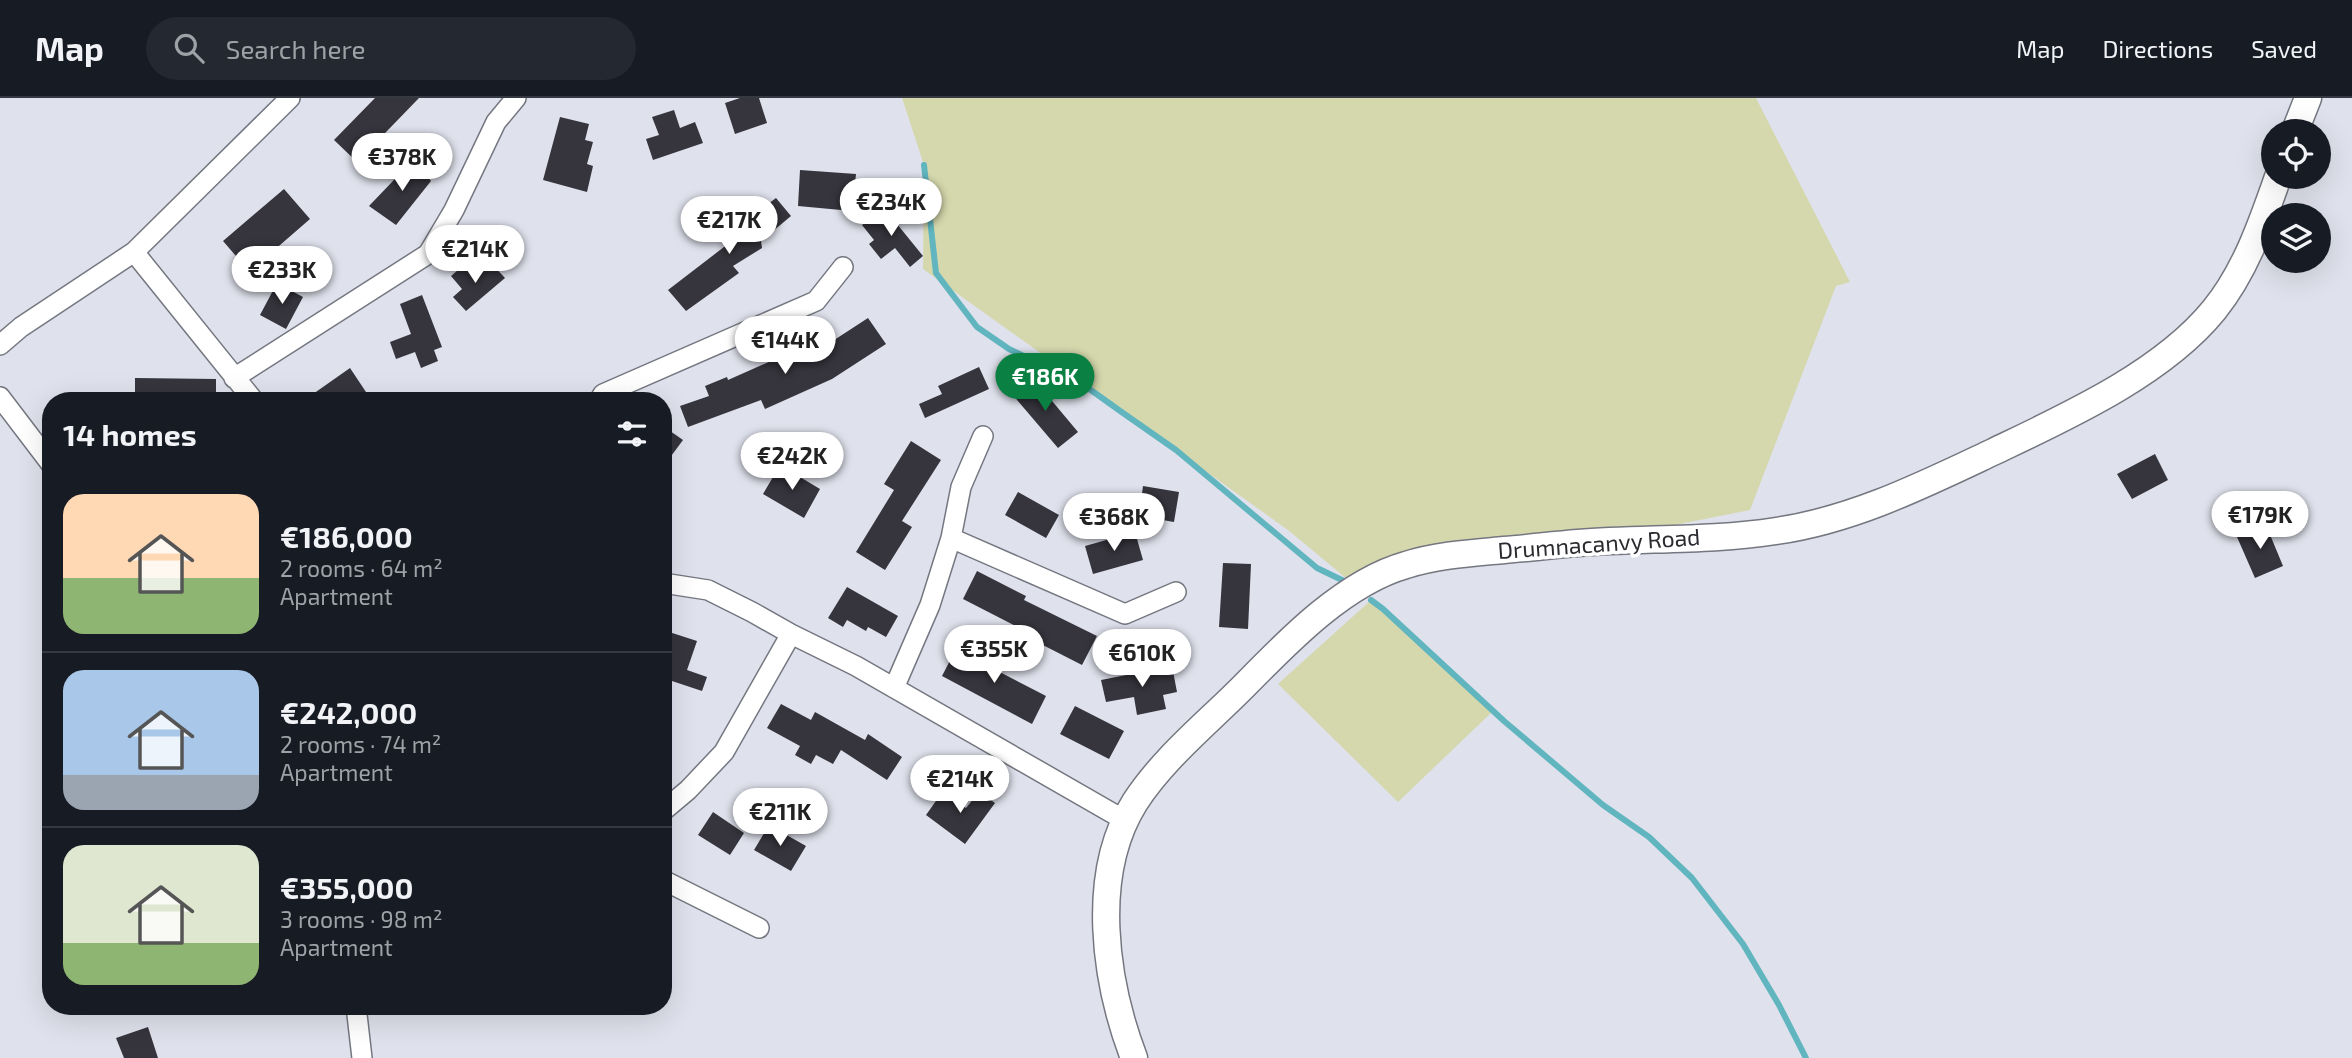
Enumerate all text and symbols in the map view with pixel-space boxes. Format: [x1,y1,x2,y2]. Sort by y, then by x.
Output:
search box [146,17,636,80]
text: Map [35,28,104,68]
icon: search [170,29,208,67]
text: Search here [226,33,365,64]
text: Map [2016,34,2064,63]
text: Directions [2102,34,2213,63]
text: Saved [2251,34,2317,63]
map controls [2261,119,2331,273]
button: locate [2261,119,2331,189]
pin: €378K [353,134,451,193]
text: €378K [368,142,436,170]
pin: €234K [842,178,940,238]
text: €234K [856,187,926,215]
pin: €217K [680,197,778,256]
button: layers [2261,203,2331,273]
text: €217K [697,205,761,233]
pin: €214K [426,226,524,285]
text: €214K [441,234,509,262]
pin: €233K [233,246,331,306]
text: €233K [248,255,316,283]
pin: €144K [736,316,834,376]
text: €144K [751,325,819,353]
pin: €186K [996,354,1094,413]
text: €186K [1011,362,1079,390]
icon: filters [613,415,651,453]
text: 14 homes [63,416,197,452]
pin: €242K [743,432,841,492]
text: €242K [757,441,827,469]
pin: €179K [2211,491,2309,551]
pin: €368K [1065,494,1163,553]
text: €179K [2228,500,2293,528]
text: €368K [1079,502,1149,530]
text: €186,000 [280,518,413,554]
icon: home [119,522,203,606]
street label: Drumnacanvy Road [1497,522,1701,564]
text: 2 rooms · 64 m² [280,554,443,582]
text: Apartment [280,582,393,610]
pin: €355K [945,626,1043,685]
pin: €610K [1093,630,1191,689]
text: €355K [960,634,1028,662]
text: €610K [1108,638,1176,666]
text: €242,000 [280,694,417,730]
icon: home [119,698,203,782]
text: 2 rooms · 74 m² [280,730,441,758]
pin: €214K [911,756,1009,815]
text: Apartment [280,758,393,786]
text: €214K [926,764,994,792]
pin: €211K [731,788,829,848]
text: €211K [749,797,811,825]
text: €355,000 [280,869,413,905]
icon: home [119,873,203,957]
text: 3 rooms · 98 m² [280,905,442,933]
text: Apartment [280,933,393,961]

